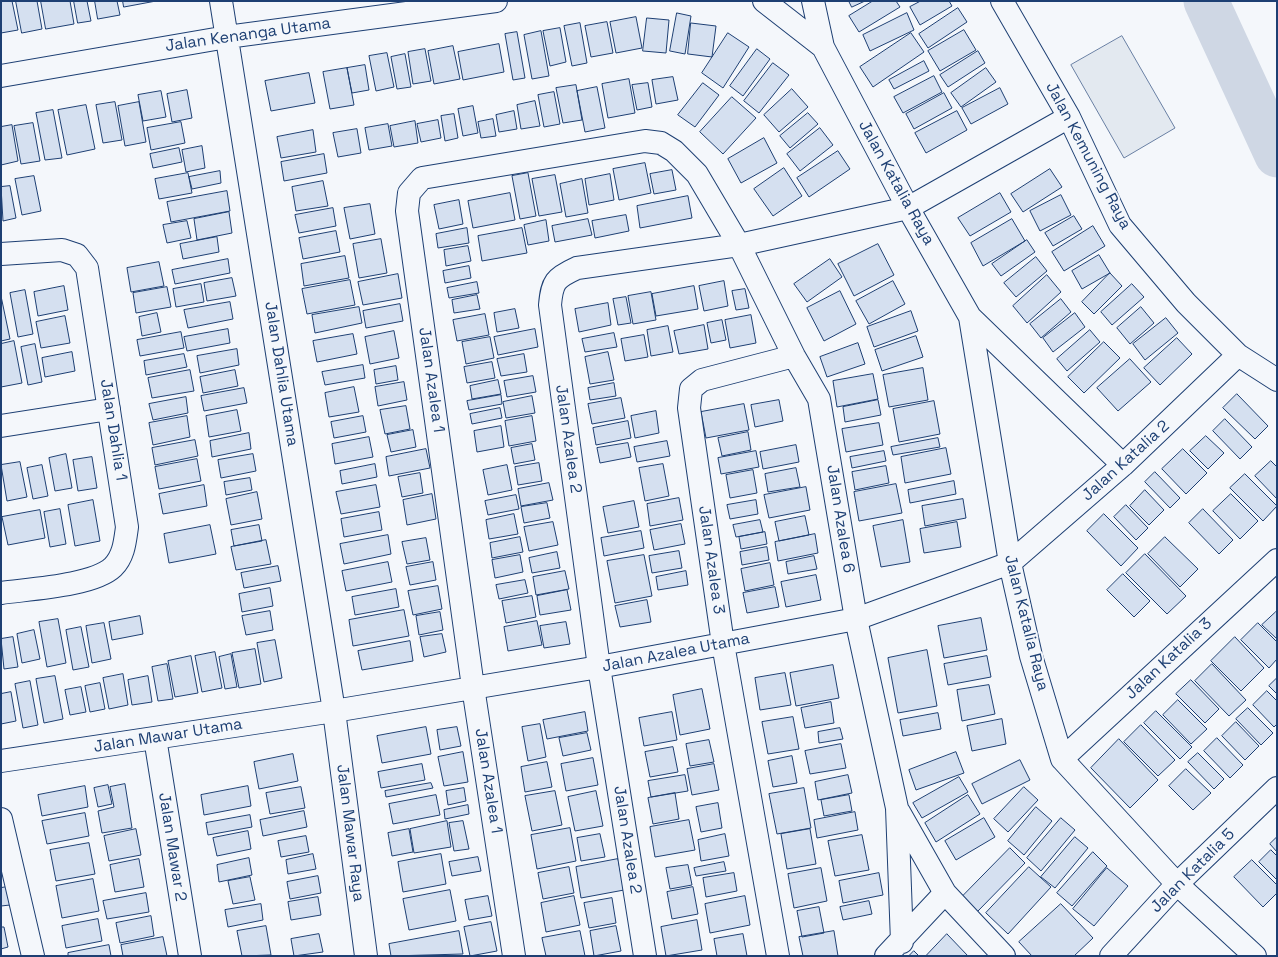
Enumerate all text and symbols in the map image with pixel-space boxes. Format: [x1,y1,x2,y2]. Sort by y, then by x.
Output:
street label: Jalan Kenanga Utama [164,14,332,56]
street label: Jalan Kemuning Raya [1041,79,1135,233]
street label: Jalan Katalia Raya [854,117,938,249]
street label: Jalan Dahlia Utama [260,300,302,448]
street label: Jalan Azalea 1 [414,326,448,434]
street label: Jalan Dahlia 1 [95,378,131,482]
street label: Jalan Azalea 2 [551,384,585,494]
street label: Jalan Katalia 2 [1078,417,1174,505]
street label: Jalan Azalea 6 [822,463,858,575]
street label: Jalan Azalea 3 [694,505,728,615]
street label: Jalan Katalia Raya [1000,553,1052,693]
street label: Jalan Katalia 3 [1122,614,1216,704]
street label: Jalan Azalea Utama [601,629,751,677]
street label: Jalan Mawar Utama [92,715,244,757]
street label: Jalan Azalea 1 [470,727,506,835]
street label: Jalan Mawar Raya [332,763,368,903]
street label: Jalan Azalea 2 [609,785,645,895]
street label: Jalan Mawar 2 [154,791,190,903]
street label: Jalan Katalia 5 [1147,825,1239,917]

